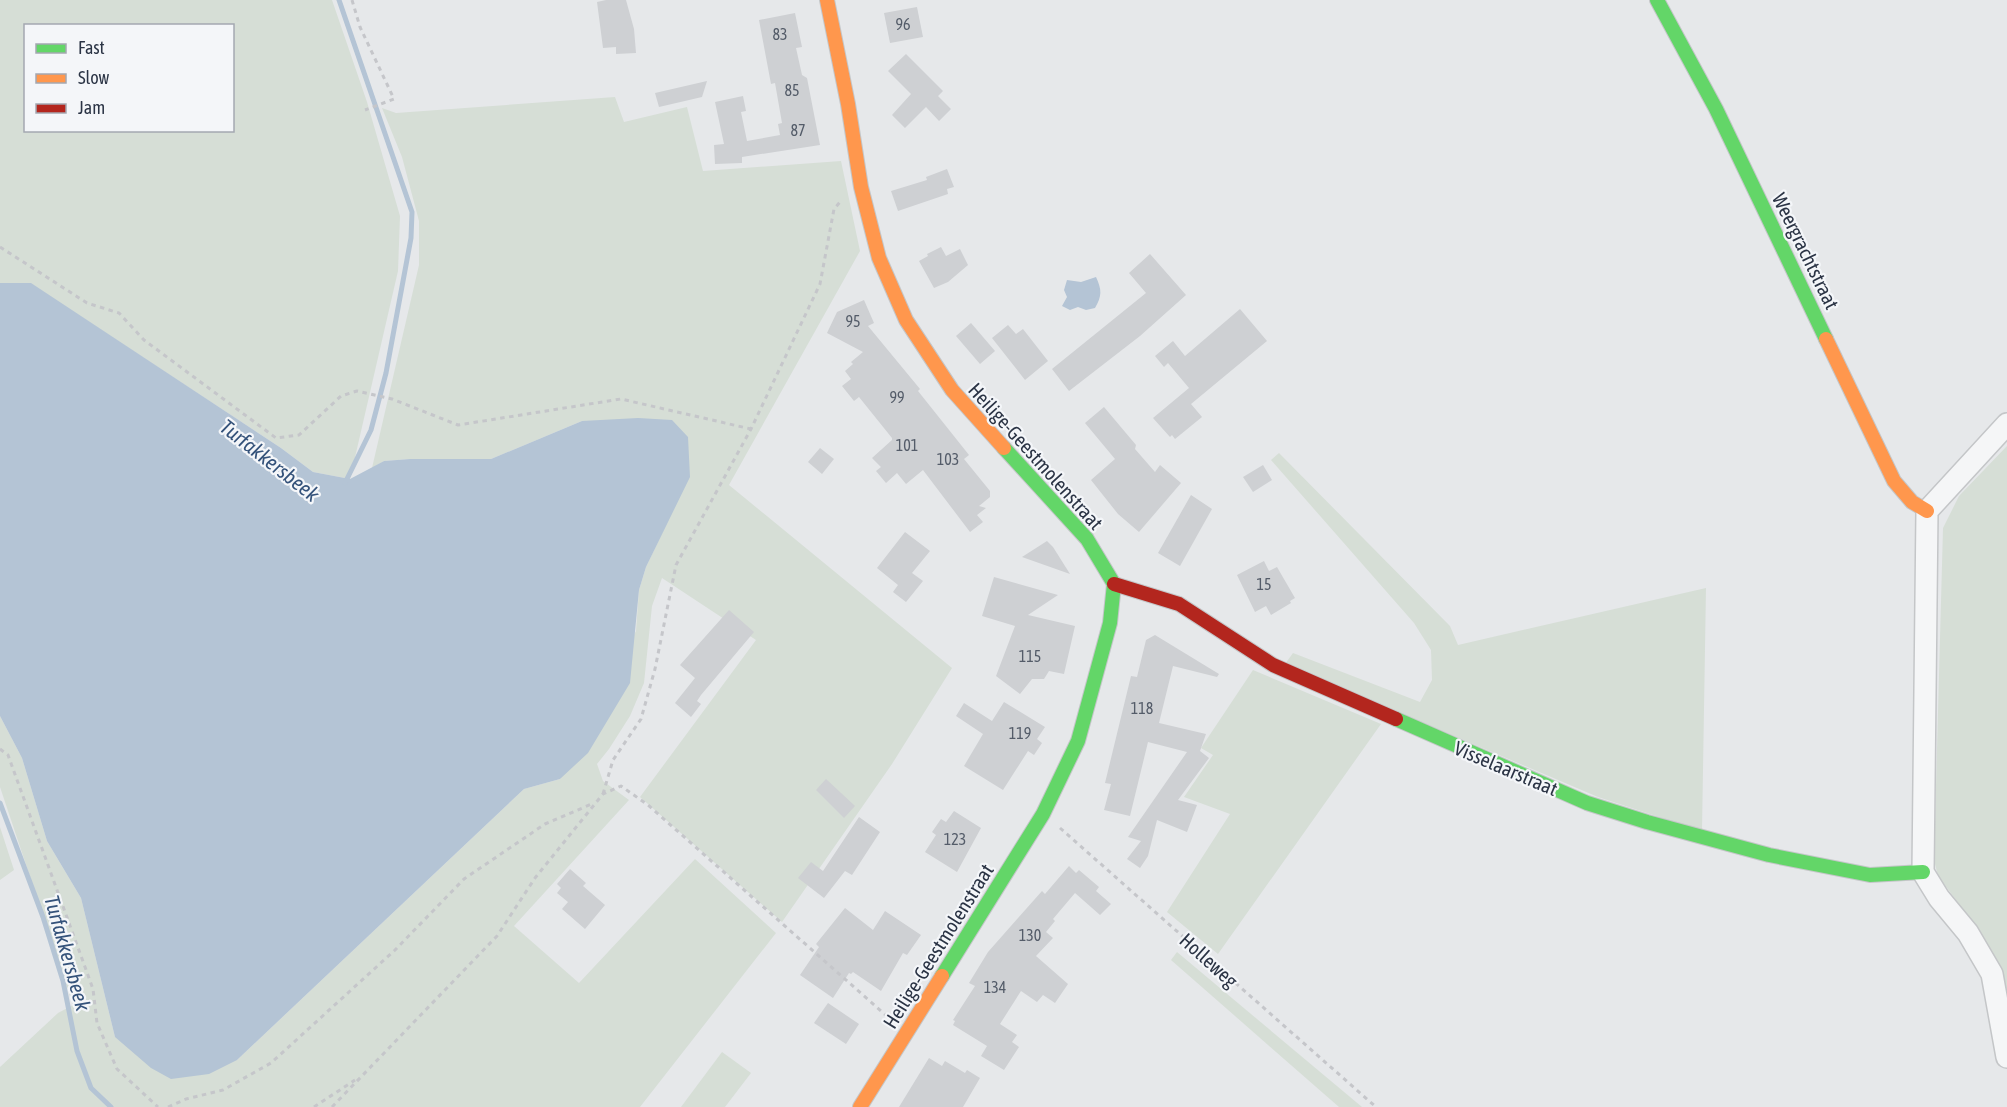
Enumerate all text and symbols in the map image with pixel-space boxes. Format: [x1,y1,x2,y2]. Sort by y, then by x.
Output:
house number: 96 [895,15,911,33]
legend [24,24,234,132]
house number: 83 [772,25,788,43]
text: Fast [78,37,105,58]
text: Slow [78,67,109,88]
house number: 85 [784,81,800,99]
text: Jam [78,97,105,118]
house number: 87 [790,121,806,139]
street label: Weergrachtstraat [1768,189,1844,313]
house number: 95 [845,312,861,330]
street label: Heilige-Geestmolenstraat [964,378,1108,534]
house number: 99 [889,388,905,406]
water label: Turfakkersbeek [216,414,325,507]
house number: 101 [896,436,918,454]
house number: 103 [937,450,959,468]
house number: 15 [1256,575,1272,593]
house number: 115 [1019,647,1041,665]
house number: 118 [1131,699,1153,717]
house number: 119 [1009,724,1031,742]
street label: Visselaarstraat [1451,736,1561,800]
house number: 123 [944,830,966,848]
street label: Heilige-Geestmolenstraat [878,859,998,1032]
water label: Turfakkersbeek [40,893,96,1014]
house number: 130 [1019,926,1041,944]
street label: Holleweg [1175,928,1243,992]
house number: 134 [984,978,1006,996]

